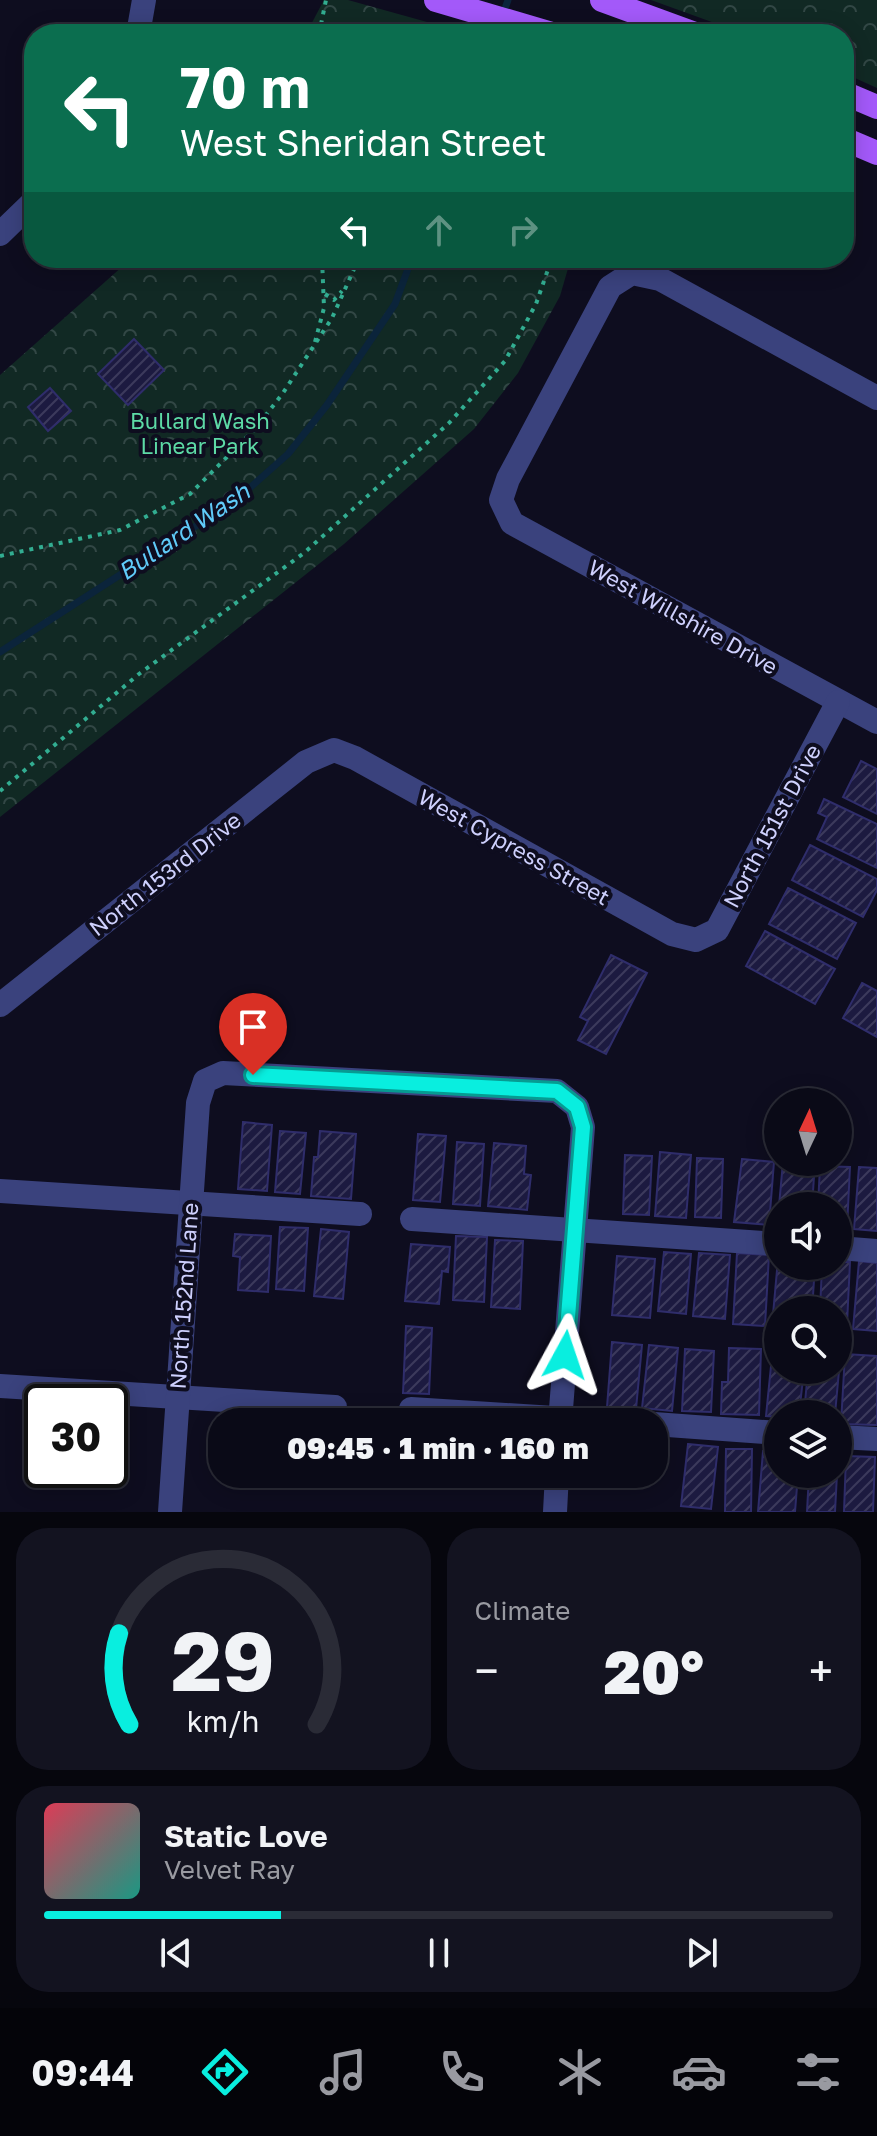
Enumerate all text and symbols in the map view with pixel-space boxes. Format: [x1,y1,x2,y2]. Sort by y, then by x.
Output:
text: 70 m [180,53,310,120]
icon: left [48,56,152,160]
text: West Sheridan Street [180,121,546,164]
icon: left [333,208,377,252]
icon: ahead [417,208,461,252]
icon: right [501,208,545,252]
park label: Bullard Wash Linear Park [130,407,270,459]
water label: Bullard Wash [112,475,256,585]
street label: West Willshire Drive [584,553,783,680]
street label: North 151st Drive [717,739,826,912]
street label: West Cypress Street [414,783,615,910]
street label: North 153rd Drive [83,806,246,941]
pin [219,993,287,1075]
icon: arrive [231,1005,275,1049]
north arrow [764,1088,852,1176]
map controls [764,1088,852,1488]
button: sound [764,1192,852,1280]
street label: North 152nd Lane [164,1202,203,1390]
button: search [764,1296,852,1384]
position arrow [523,1313,607,1397]
speed limit sign: 30 [24,1384,128,1488]
button: layers [764,1400,852,1488]
text: 09:45 · 1 min · 160 m [287,1430,589,1466]
text: Climate [475,1595,570,1626]
text: 29 [171,1609,275,1709]
text: 20° [604,1635,704,1707]
text: − [475,1644,499,1697]
text: + [809,1644,833,1697]
text: km/h [187,1704,260,1738]
text: Static Love [164,1818,328,1854]
text: Velvet Ray [164,1854,295,1885]
icon: previous [154,1931,198,1975]
icon: pause [417,1931,461,1975]
icon: next [680,1931,724,1975]
icon: directions [197,2044,253,2100]
icon: music [315,2044,371,2100]
icon: phone [434,2044,490,2100]
icon: climate [552,2044,608,2100]
icon: car [671,2044,727,2100]
icon: filters [790,2044,846,2100]
text: 09:44 [31,2051,134,2094]

